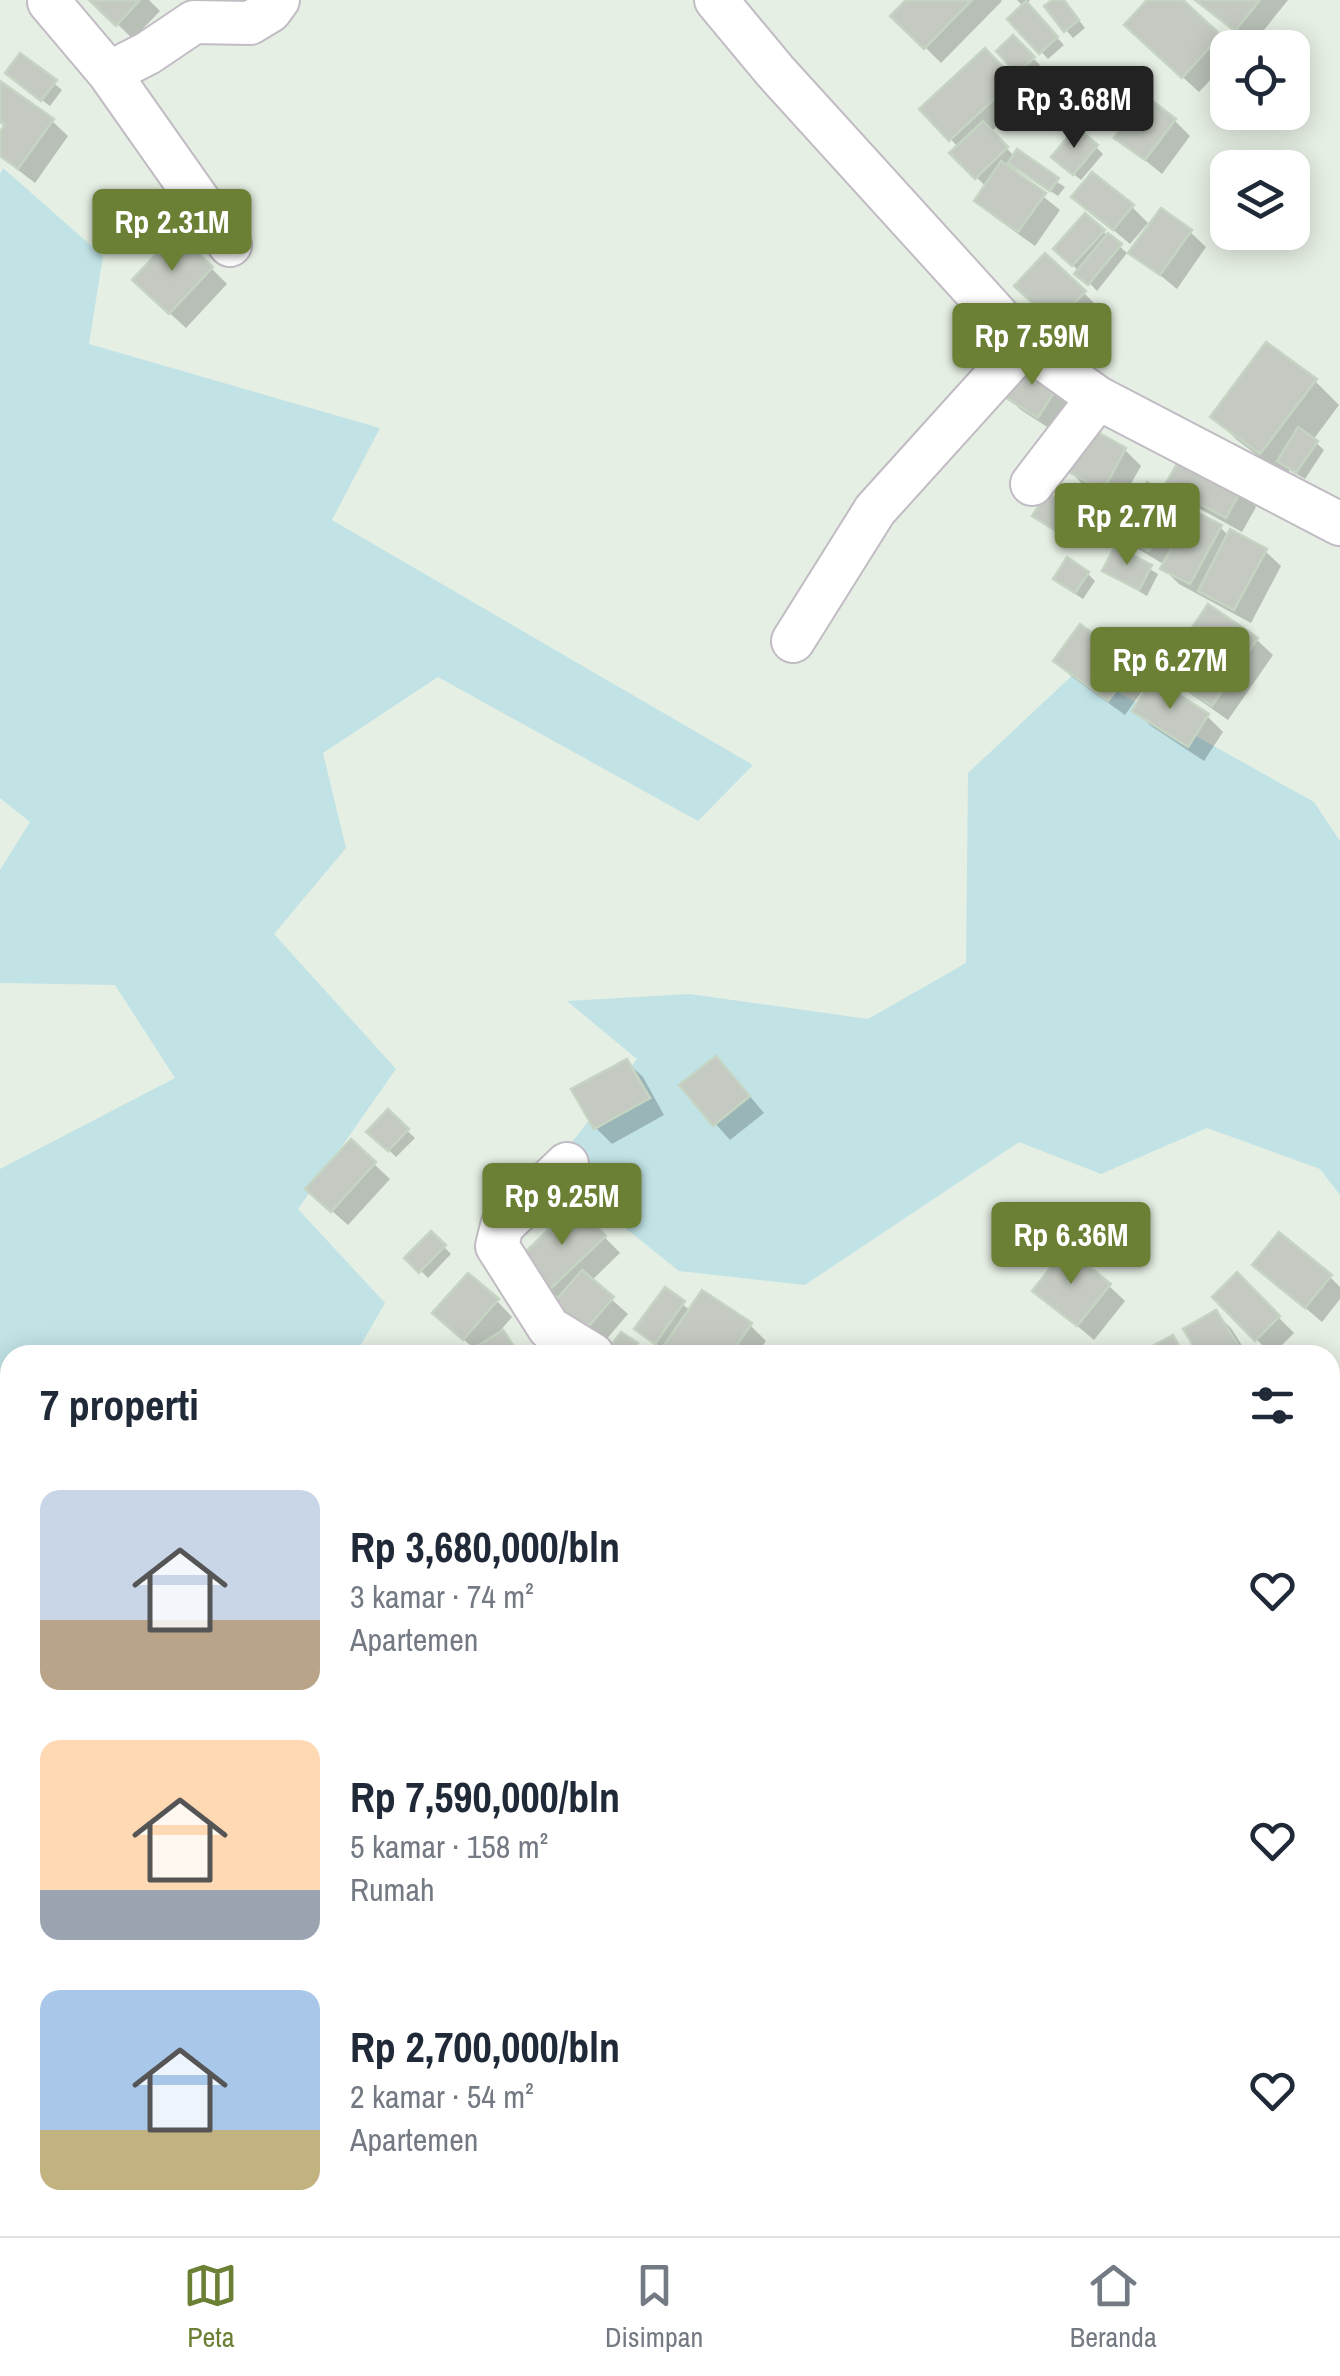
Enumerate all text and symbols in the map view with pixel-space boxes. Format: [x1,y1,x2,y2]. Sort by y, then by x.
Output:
map controls [1210,30,1310,250]
button: locate [1210,30,1310,130]
pin: Rp 3.68M [971,66,1177,151]
text: Rp 3.68M [1016,77,1132,120]
button: layers [1210,150,1310,250]
pin: Rp 2.31M [69,189,275,274]
text: Rp 2.31M [114,200,230,243]
pin: Rp 7.59M [929,303,1135,388]
text: Rp 7.59M [974,314,1090,357]
pin: Rp 2.7M [1035,483,1219,568]
text: Rp 2.7M [1077,494,1177,537]
pin: Rp 6.27M [1067,627,1273,712]
text: Rp 6.27M [1112,638,1228,681]
pin: Rp 9.25M [459,1163,665,1248]
text: Rp 9.25M [504,1174,620,1217]
pin: Rp 6.36M [968,1202,1174,1287]
text: Rp 6.36M [1013,1213,1129,1256]
text: 7 properti [40,1377,199,1433]
icon: filters [1245,1378,1300,1433]
text: Rp 3,680,000/bln [350,1519,620,1575]
icon: home [120,1530,240,1650]
icon: heart [1245,1563,1300,1618]
text: 3 kamar · 74 m² [350,1575,534,1618]
text: Apartemen [350,1618,478,1661]
text: Rp 7,590,000/bln [350,1769,620,1825]
icon: home [120,1780,240,1900]
icon: heart [1245,1813,1300,1868]
text: 5 kamar · 158 m² [350,1825,548,1868]
text: Rumah [350,1868,435,1911]
text: Rp 2,700,000/bln [350,2019,620,2075]
icon: home [120,2030,240,2150]
icon: heart [1245,2063,1300,2118]
text: 2 kamar · 54 m² [350,2075,534,2118]
text: Apartemen [350,2118,478,2161]
tab: Peta [183,2258,238,2356]
tab: Disimpan [605,2258,703,2356]
tab: Beranda [1070,2258,1157,2356]

